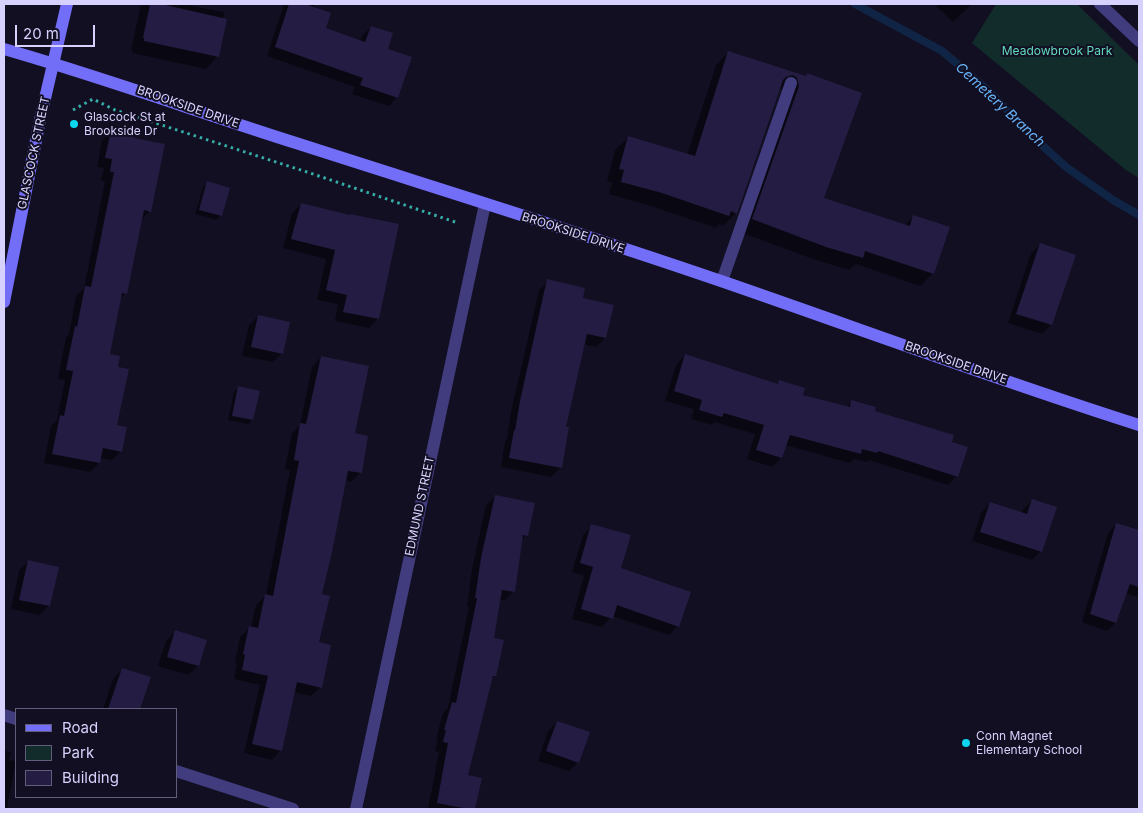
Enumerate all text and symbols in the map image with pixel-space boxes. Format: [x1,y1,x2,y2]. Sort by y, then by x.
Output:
scale bar [18,15,98,47]
text: 20 m [23,24,59,43]
park label: Meadowbrook Park [1002,44,1112,58]
water label: Cemetery Branch [952,59,1048,151]
street label: BROOKSIDE DRIVE [135,83,241,131]
street label: GLASCOCK STREET [15,95,53,211]
place label: Glascock St at Brookside Dr [84,110,165,138]
marker: Glascock St at Brookside Dr [68,118,80,130]
street label: BROOKSIDE DRIVE [520,210,626,256]
street label: BROOKSIDE DRIVE [903,339,1009,387]
street label: EDMUND STREET [402,455,438,557]
legend [15,708,178,798]
text: Road [62,718,98,737]
place label: Conn Magnet Elementary School [976,729,1082,757]
marker: Conn Magnet Elementary School [960,737,972,749]
text: Park [62,743,94,762]
text: Building [62,768,119,787]

